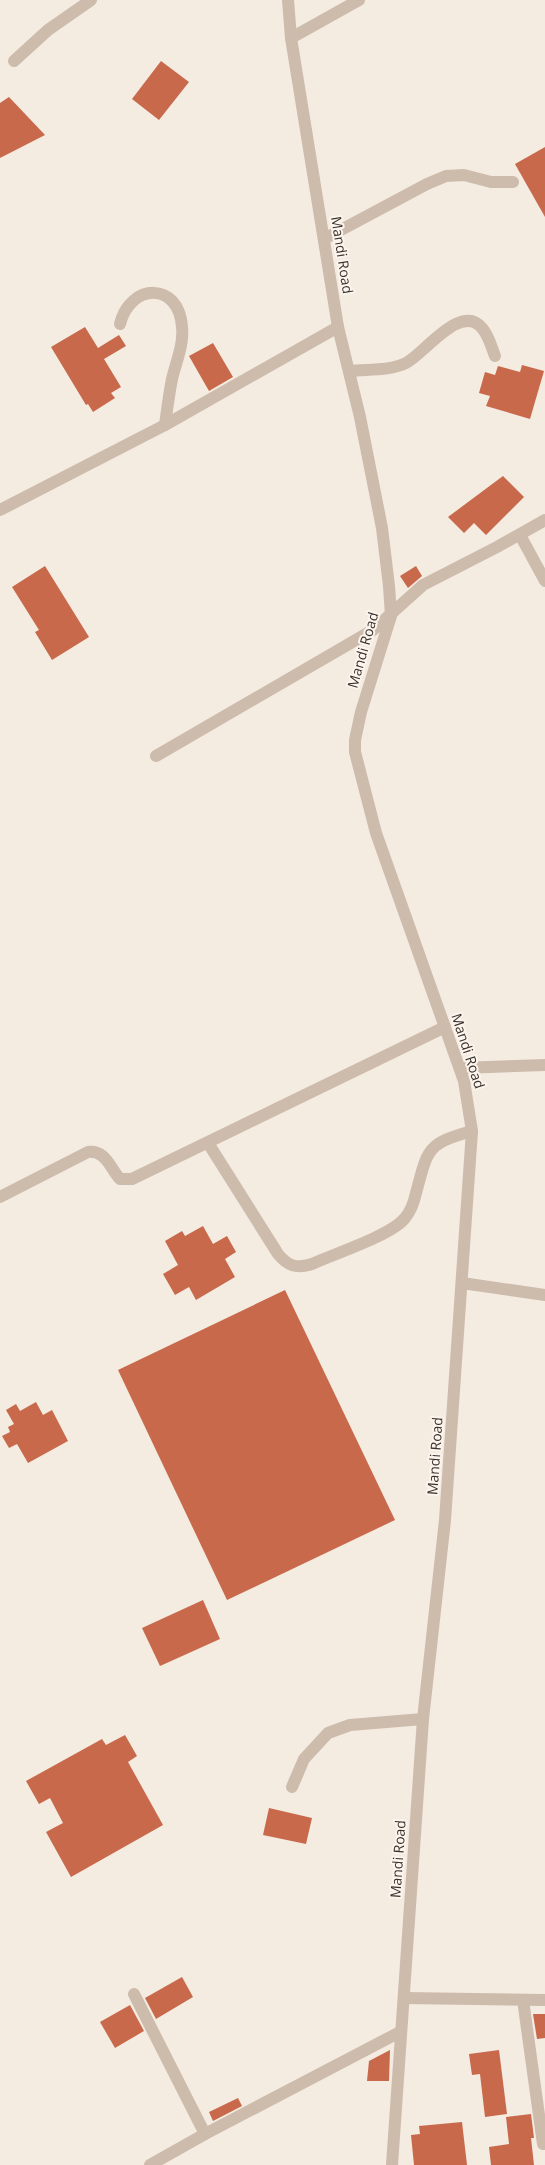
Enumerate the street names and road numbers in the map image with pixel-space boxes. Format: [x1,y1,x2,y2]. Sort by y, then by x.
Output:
street label: Mandi Road [327,215,358,295]
street label: Mandi Road [343,610,382,690]
street label: Mandi Road [447,1011,490,1091]
street label: Mandi Road [422,1416,447,1496]
street label: Mandi Road [385,1819,410,1899]

